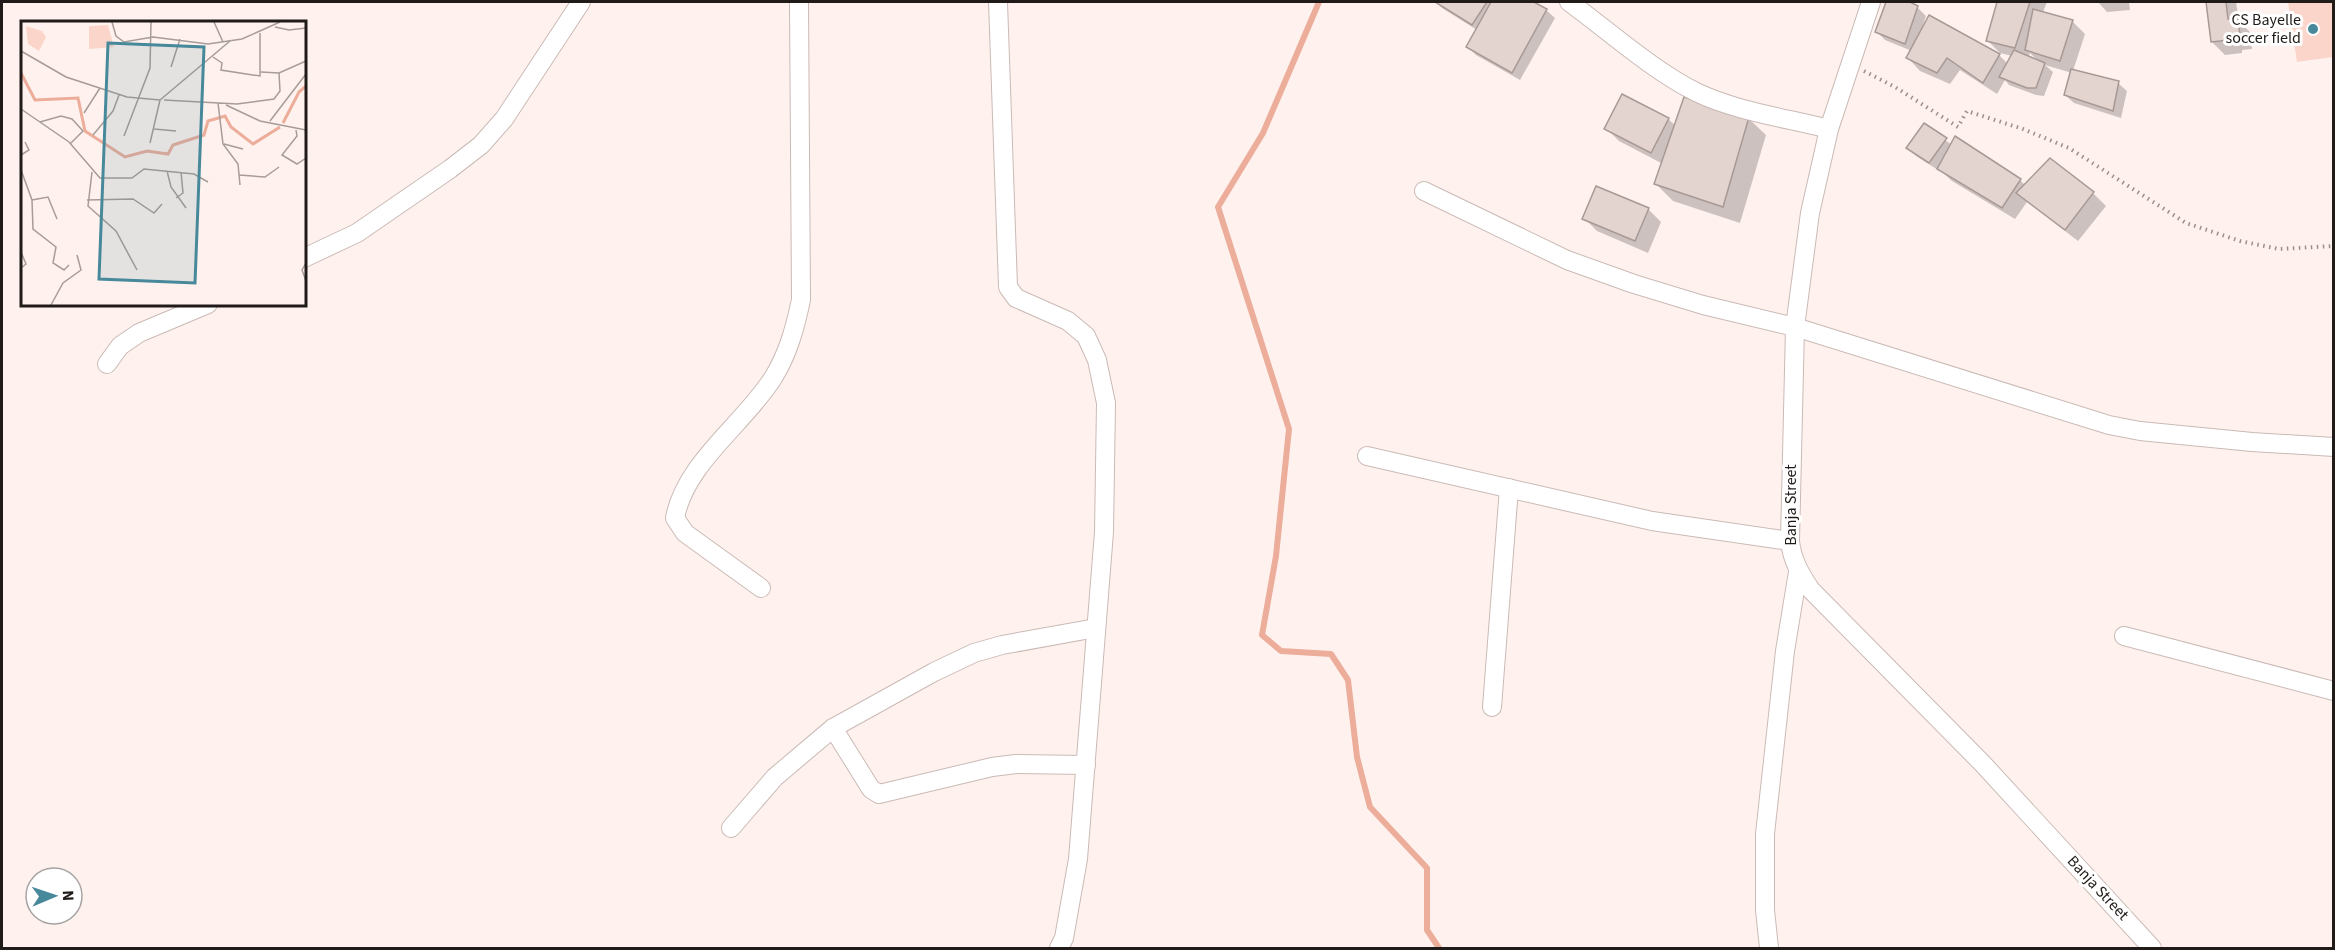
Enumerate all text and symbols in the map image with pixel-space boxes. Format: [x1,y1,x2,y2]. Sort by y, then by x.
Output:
place label: CS Bayelle soccer field [2226,9,2301,49]
inset map [21,21,306,306]
marker: CS Bayelle soccer field [2306,22,2320,36]
street label: Banja Street [1780,464,1802,546]
street label: Banja Street [2062,851,2134,926]
north arrow [24,866,84,926]
text: N [57,890,79,901]

